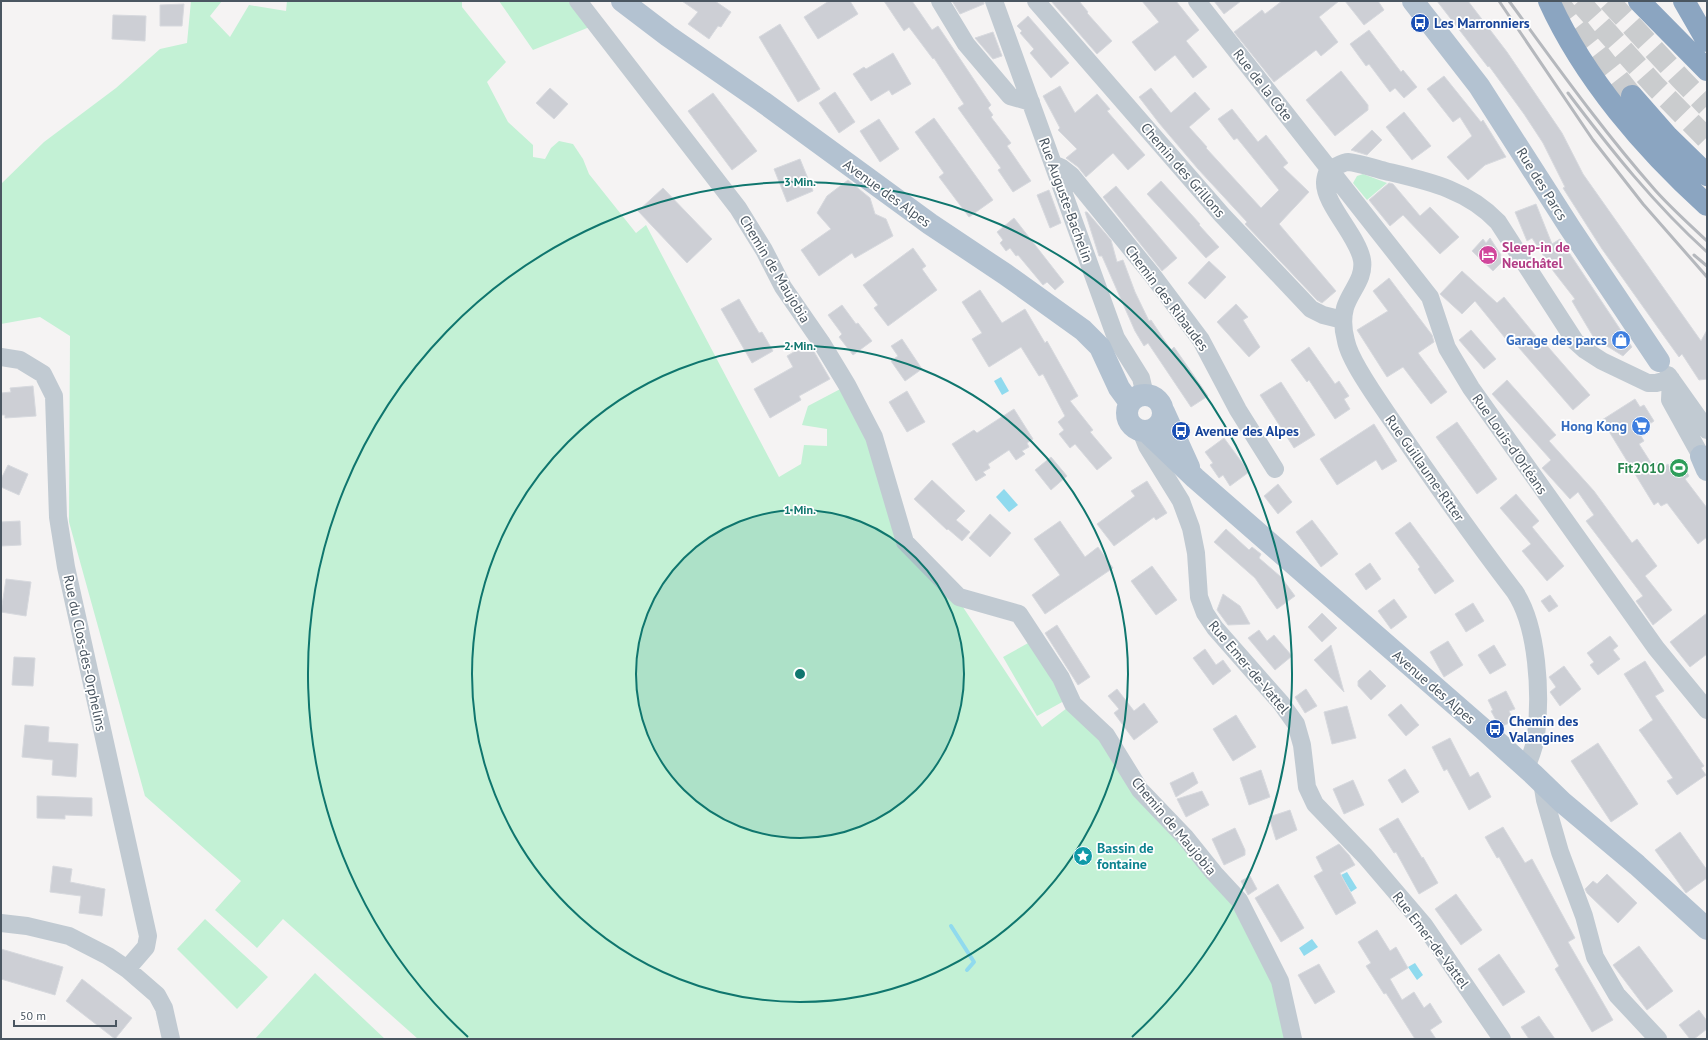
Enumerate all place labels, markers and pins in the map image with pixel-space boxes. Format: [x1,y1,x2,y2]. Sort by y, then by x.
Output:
bus stop icon: Les Marronniers [1409,12,1431,34]
place label: Les Marronniers [1434,14,1530,32]
place label: Sleep-in de Neuchâtel [1502,238,1570,272]
hotel icon: Sleep-in de Neuchâtel [1477,244,1499,266]
shop icon: Garage des parcs [1610,329,1632,351]
place label: Garage des parcs [1506,331,1607,349]
supermarket icon: Hong Kong [1630,415,1652,437]
place label: Hong Kong [1561,417,1627,435]
bus stop icon: Avenue des Alpes [1170,420,1192,442]
place label: Avenue des Alpes [1195,422,1299,440]
sports icon: Fit2010 [1668,457,1690,479]
place label: Fit2010 [1617,459,1665,477]
centre of rings [793,667,807,681]
place label: Chemin des Valangines [1508,712,1578,746]
bus stop icon: Chemin des Valangines [1484,718,1506,740]
place label: Bassin de fontaine [1097,839,1154,873]
place icon: Bassin de fontaine [1072,845,1094,867]

